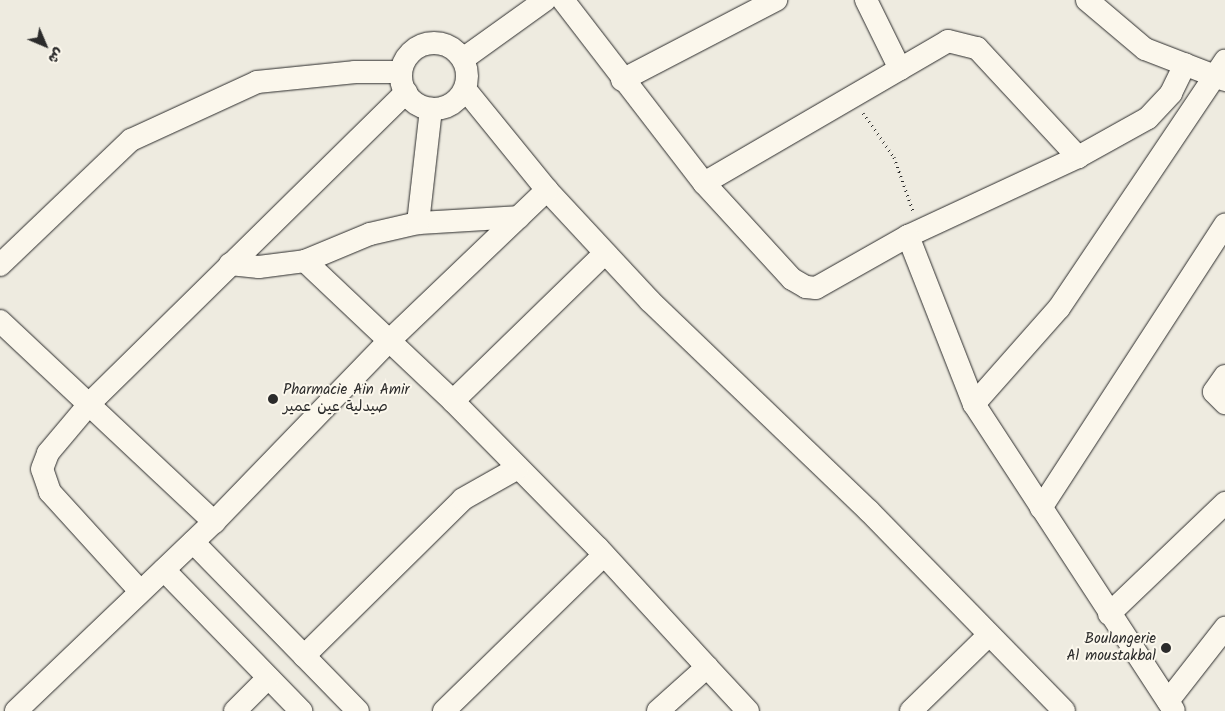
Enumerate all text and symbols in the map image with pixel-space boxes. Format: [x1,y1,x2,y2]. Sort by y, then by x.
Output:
north arrow [20,20,70,70]
text: ش [42,42,69,69]
place label: Pharmacie Ain Amir صيدلية عين عمير [283,381,409,416]
marker: Pharmacie Ain Amir صيدلية عين عمير [267,393,279,405]
place label: Boulangerie Al moustakbal [1066,630,1156,665]
marker: Boulangerie Al moustakbal [1160,642,1172,654]

